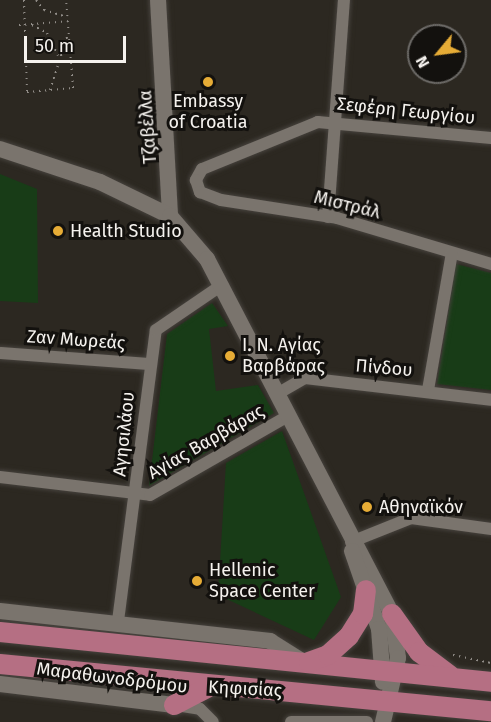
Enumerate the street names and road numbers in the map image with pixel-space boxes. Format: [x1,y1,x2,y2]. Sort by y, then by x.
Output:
street label: Τζαβέλλα [135,89,161,165]
street label: Σεφέρη Γεωργίου [336,93,476,129]
street label: Μιστράλ [312,186,382,224]
street label: Ζαν Μωρεάς [26,326,126,354]
street label: Πίνδου [355,355,413,381]
street label: Αγησιλάου [109,391,139,477]
street label: Αγίας Βαρβάρας [144,400,268,484]
street label: Μαραθωνοδρόμου [35,658,189,698]
street label: Κηφισίας [207,676,283,702]

